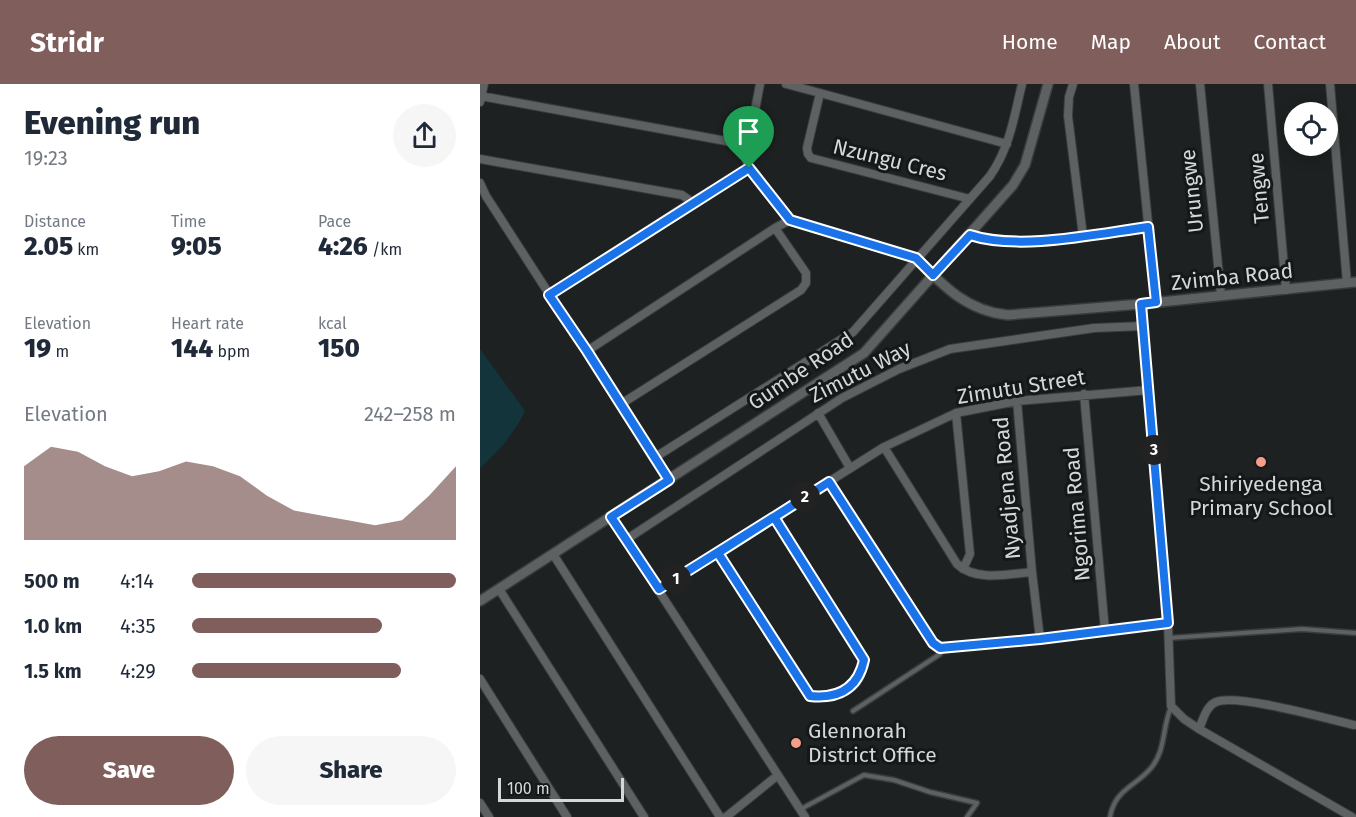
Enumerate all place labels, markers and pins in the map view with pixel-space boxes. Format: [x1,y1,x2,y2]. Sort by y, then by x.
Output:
pin [723,106,774,168]
pin: 3 [1139,435,1169,465]
marker: Shiriyedenga Primary School [1254,455,1268,469]
place label: Shiriyedenga Primary School [1189,471,1333,521]
pin: 2 [790,482,820,512]
pin: 1 [661,564,691,594]
place label: Glennorah District Office [808,718,937,768]
marker: Glennorah District Office [789,736,803,750]

